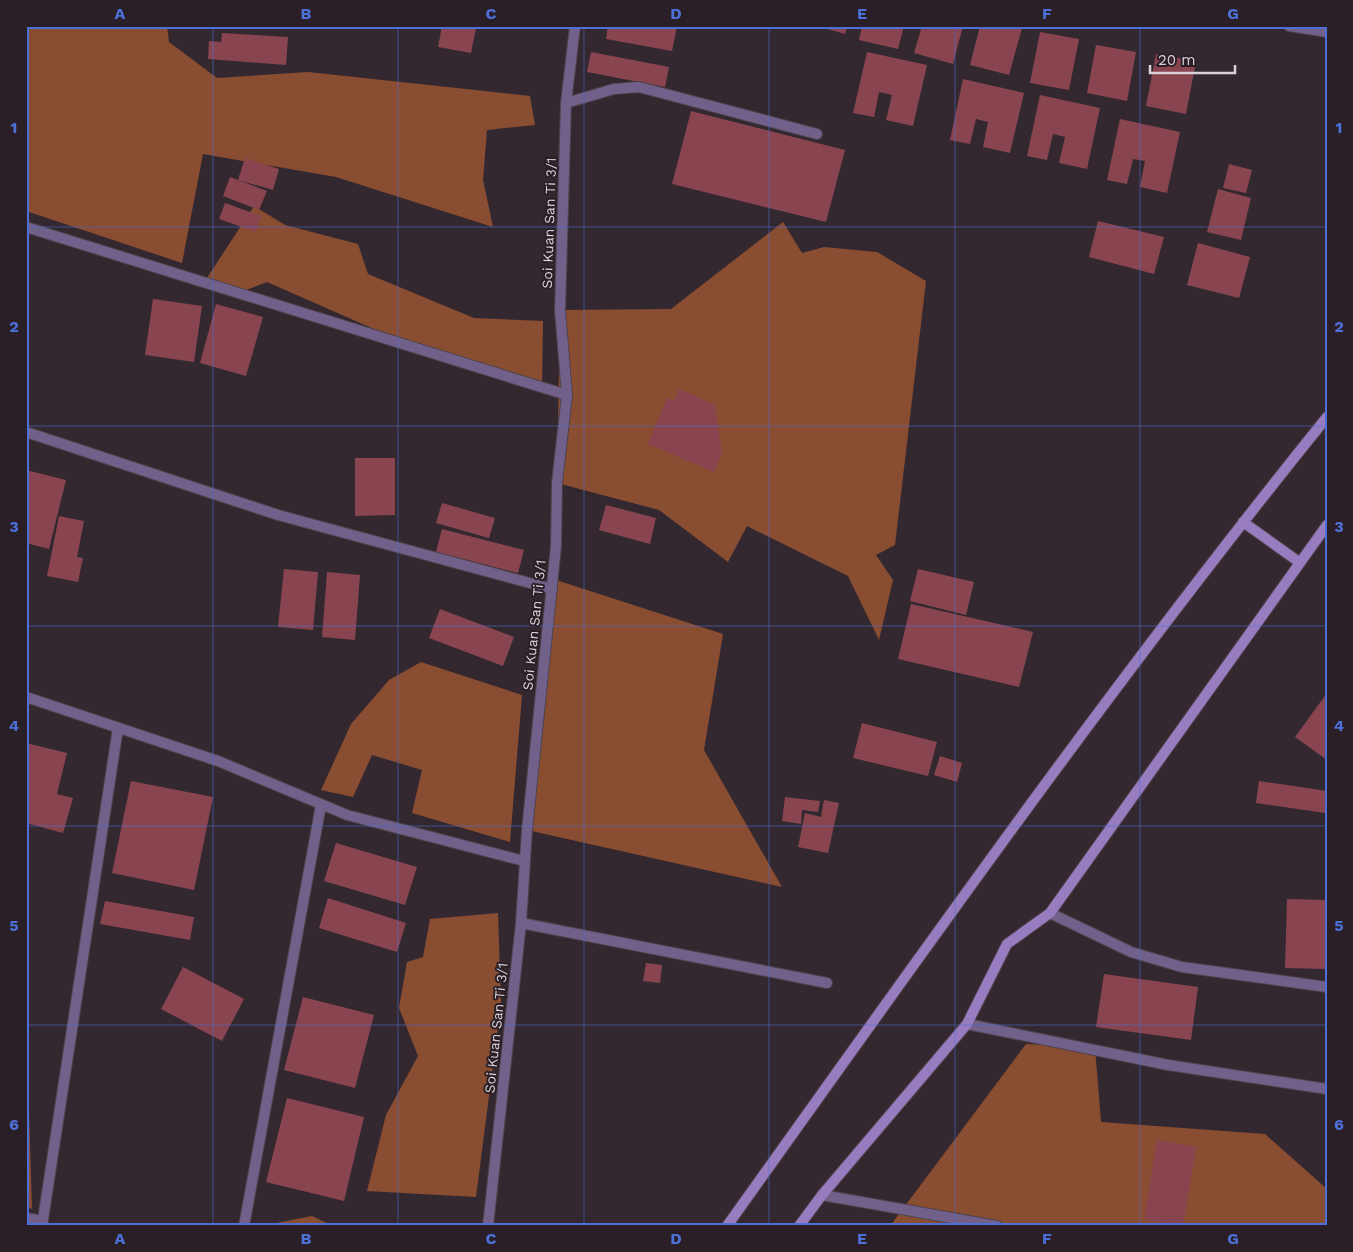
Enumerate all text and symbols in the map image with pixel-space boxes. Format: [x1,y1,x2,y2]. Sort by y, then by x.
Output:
text: A [115,4,126,23]
text: B [301,4,312,23]
text: C [486,4,497,23]
text: D [670,4,682,23]
text: E [857,4,867,23]
text: F [1042,4,1052,23]
text: G [1227,4,1239,23]
scale bar [1150,42,1236,74]
text: 20 m [1158,51,1196,69]
text: 1 [11,118,17,137]
text: 1 [1336,118,1342,137]
street label: Soi Kuan San Ti 3/1 [539,157,559,289]
text: 2 [9,317,19,336]
text: 2 [1334,317,1344,336]
text: 3 [9,517,19,536]
text: 3 [1334,517,1344,536]
street label: Soi Kuan San Ti 3/1 [519,559,549,691]
text: 4 [9,716,19,735]
text: 4 [1334,716,1344,735]
text: 5 [9,916,19,935]
text: 5 [1334,916,1344,935]
street label: Soi Kuan San Ti 3/1 [481,962,511,1094]
text: 6 [9,1115,19,1134]
text: 6 [1334,1115,1344,1134]
text: A [115,1229,126,1248]
text: B [301,1229,312,1248]
text: C [486,1229,497,1248]
text: D [670,1229,682,1248]
text: E [857,1229,867,1248]
text: F [1042,1229,1052,1248]
text: G [1227,1229,1239,1248]

